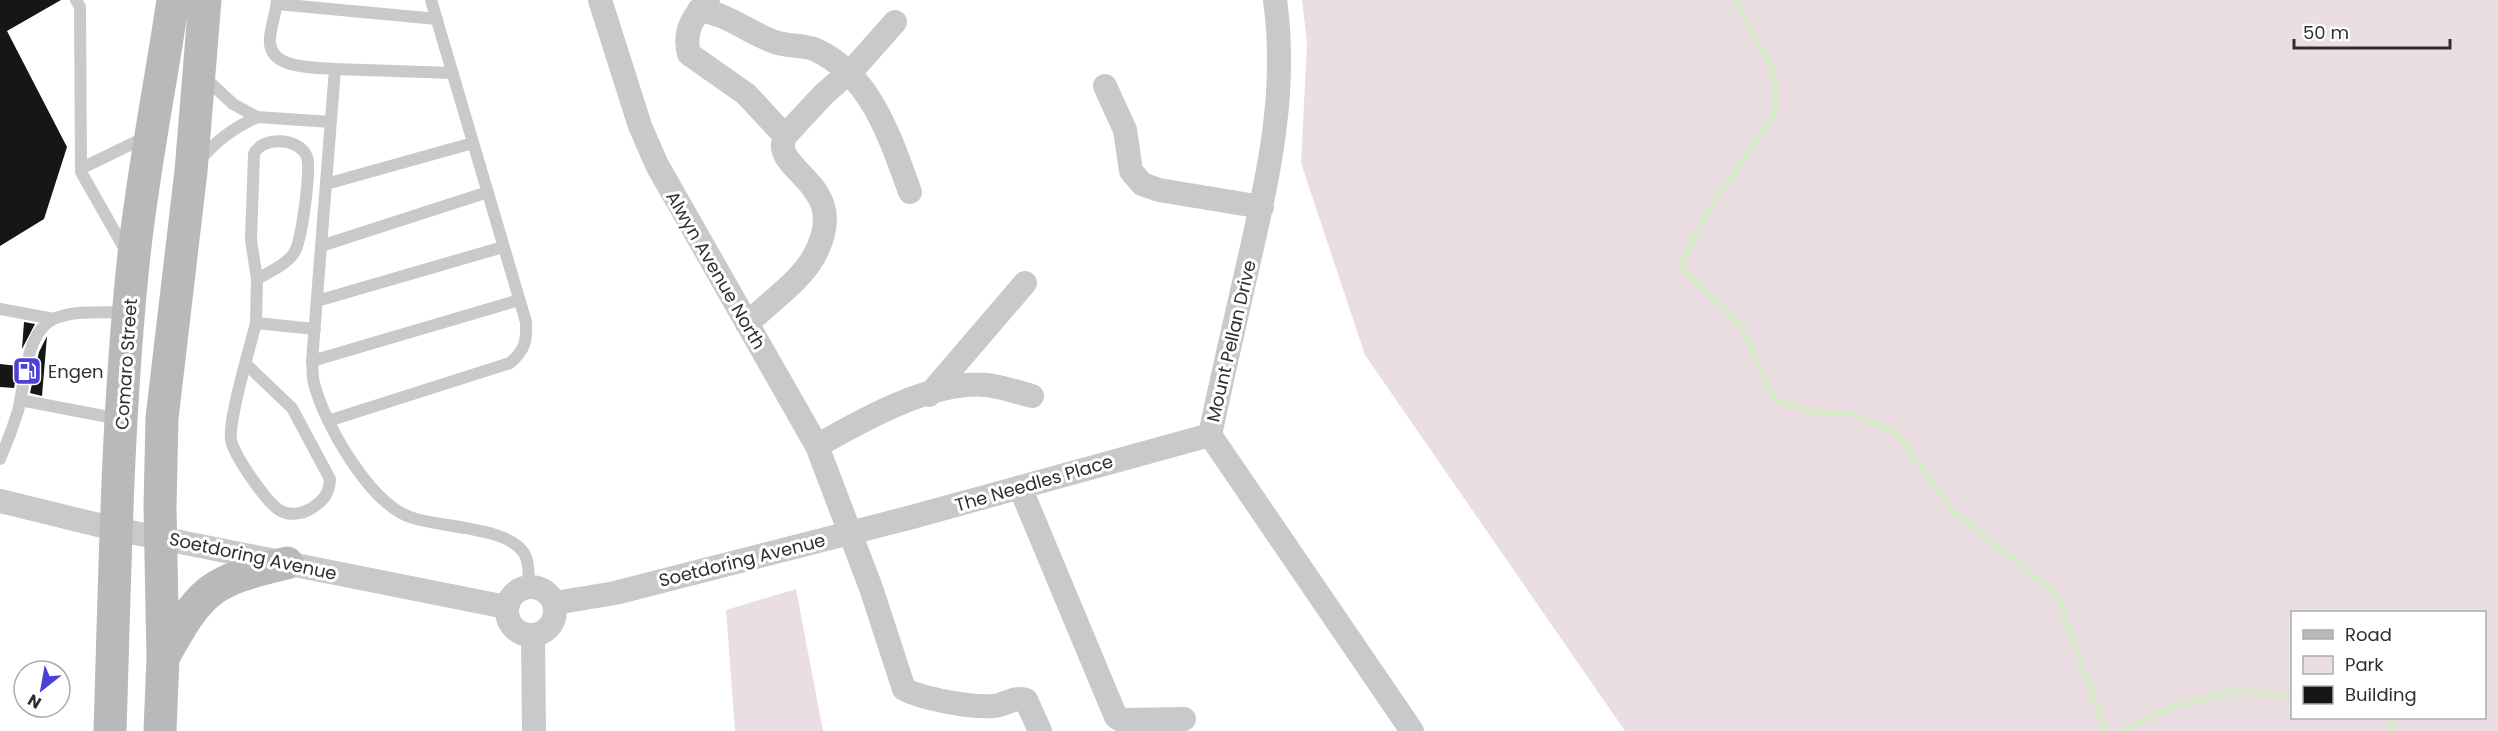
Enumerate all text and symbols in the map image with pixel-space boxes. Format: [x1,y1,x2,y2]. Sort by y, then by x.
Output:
scale bar [2294,12,2450,50]
text: 50 m [2303,20,2349,45]
street label: Alwyn Avenue North [660,186,772,354]
street label: Mount Pellan Drive [1200,258,1262,424]
street label: Comaro Street [109,297,143,431]
fuel station icon: Engen [11,355,43,387]
place label: Engen [48,359,104,384]
street label: The Needles Place [952,448,1116,518]
street label: Soetdoring Avenue [167,526,339,586]
street label: Soetdoring Avenue [656,527,828,593]
legend [2291,611,2486,719]
text: Road [2345,622,2392,647]
text: Park [2345,652,2384,677]
north arrow [12,659,72,719]
text: Building [2345,682,2417,707]
text: N [23,688,46,714]

